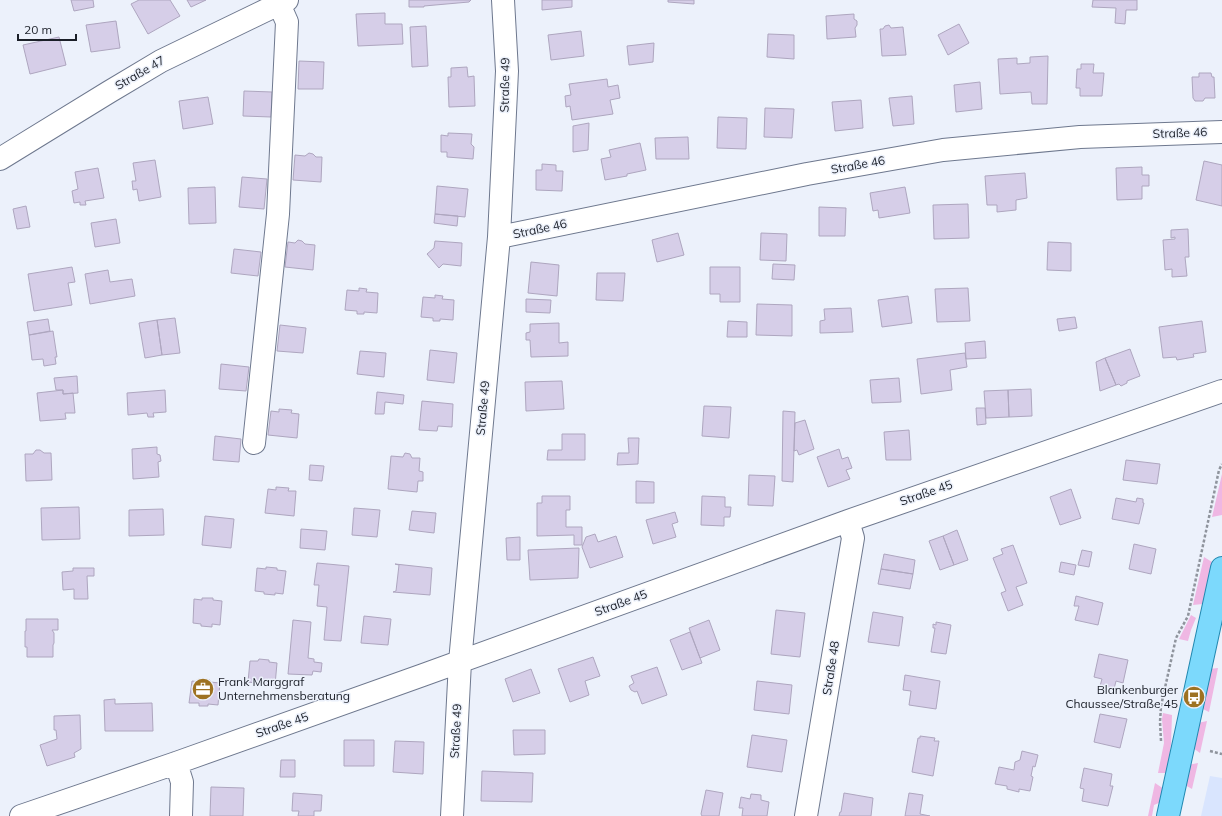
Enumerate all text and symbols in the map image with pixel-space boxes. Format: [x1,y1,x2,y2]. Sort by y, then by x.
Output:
scale bar [18,16,76,42]
text: 20 m [24,22,52,37]
street label: Straße 47 [112,52,167,93]
street label: Straße 49 [497,57,512,113]
street label: Straße 46 [1152,124,1208,141]
street label: Straße 46 [830,152,886,177]
street label: Straße 46 [512,215,568,242]
street label: Straße 49 [473,380,492,436]
street label: Straße 45 [897,477,954,509]
street label: Straße 45 [593,586,649,619]
street label: Straße 48 [819,640,842,696]
place label: Frank Marggraf Unternehmensberatung [218,674,350,703]
office icon: Frank Marggraf Unternehmensberatung [190,676,216,702]
place label: Blankenburger Chaussee/Straße 45 [1065,682,1179,711]
bus stop icon: Blankenburger Chaussee/Straße 45 [1181,684,1207,710]
street label: Straße 49 [447,703,464,759]
street label: Straße 45 [253,709,310,741]

